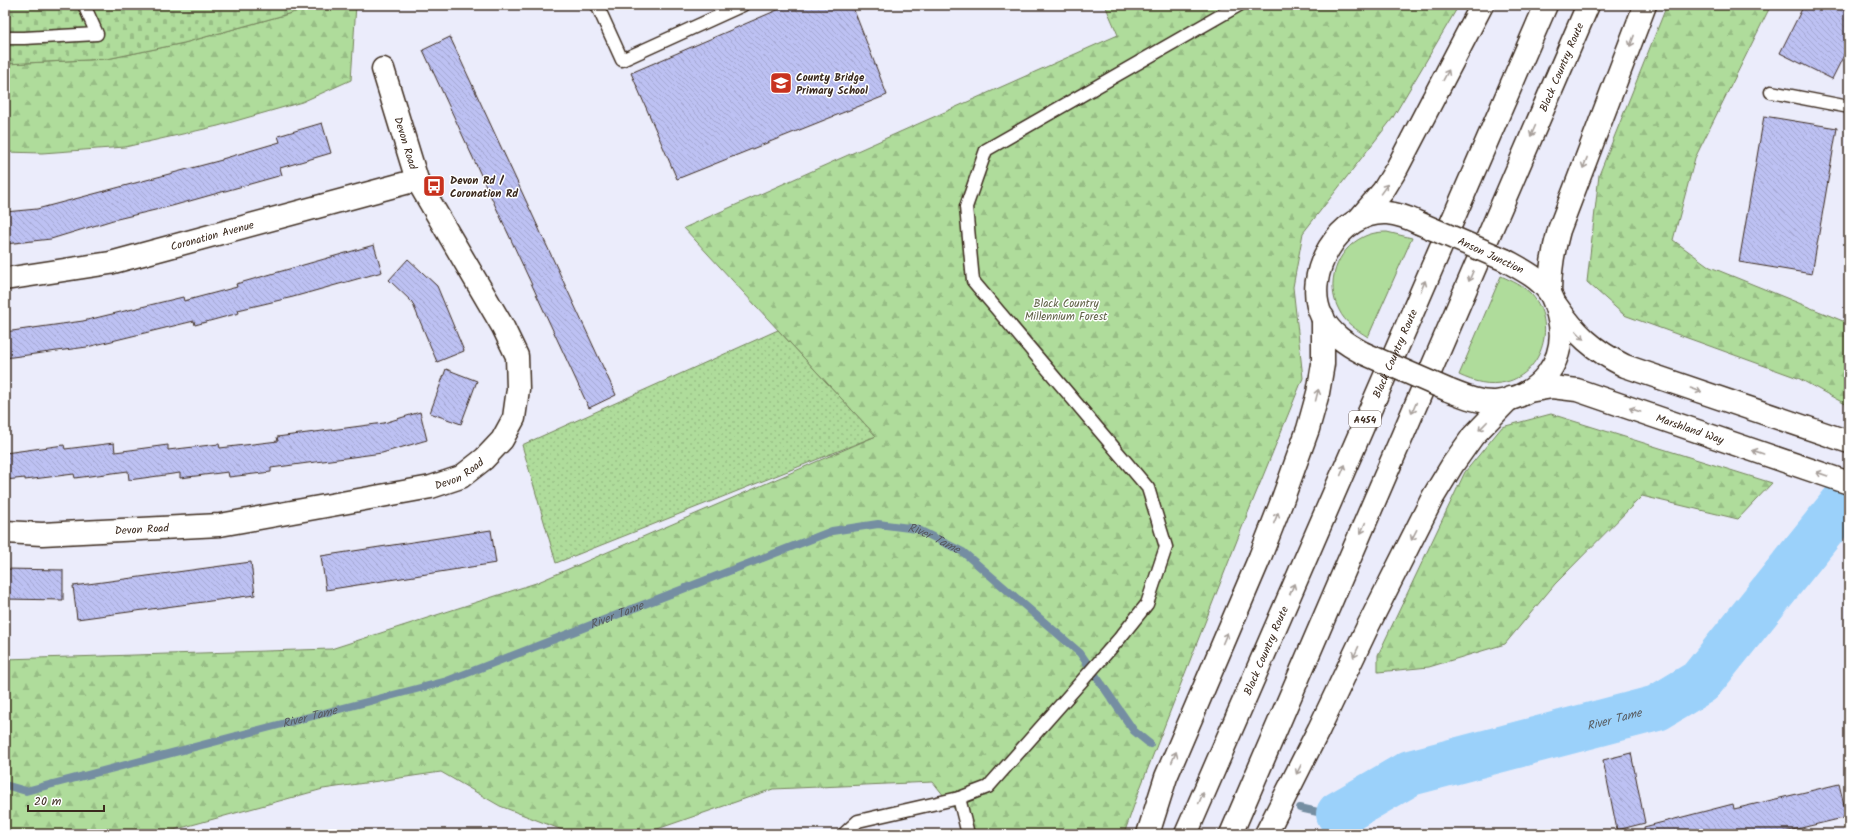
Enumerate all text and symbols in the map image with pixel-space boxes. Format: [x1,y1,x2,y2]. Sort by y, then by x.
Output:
street label: Black Country Route [1535,20,1589,115]
one-way arrow [1627,35,1635,47]
place label: County Bridge Primary School [796,69,868,100]
one-way arrow [1443,69,1450,81]
school or university icon: County Bridge Primary School [768,70,794,96]
street label: Devon Road [389,115,422,172]
one-way arrow [1529,124,1536,136]
one-way arrow [1580,156,1588,168]
place label: Devon Rd / Coronation Rd [450,172,519,203]
bus stop icon: Devon Rd / Coronation Rd [421,173,447,199]
one-way arrow [1380,184,1388,195]
street label: Coronation Avenue [169,216,256,256]
street label: Anson Junction [1454,233,1527,279]
one-way arrow [1466,269,1474,281]
one-way arrow [1420,281,1427,293]
park label: Black Country Millennium Forest [1025,295,1108,326]
street label: Black Country Route [1368,306,1423,401]
one-way arrow [1575,330,1585,340]
one-way arrow [1689,387,1702,394]
one-way arrow [1314,389,1322,402]
one-way arrow [1410,402,1417,414]
one-way arrow [1628,406,1641,413]
street label: Marshland Way [1653,410,1727,450]
road number: A454 [1349,411,1381,427]
one-way arrow [1478,421,1488,431]
one-way arrow [1752,448,1764,456]
street label: Devon Road [433,454,489,495]
one-way arrow [1340,464,1348,476]
one-way arrow [1815,470,1828,477]
one-way arrow [1272,513,1280,525]
water label: River Tame [907,519,965,560]
street label: Devon Road [114,520,170,540]
one-way arrow [1358,521,1366,533]
one-way arrow [1410,529,1417,541]
one-way arrow [1288,583,1296,595]
water label: River Tame [587,596,648,634]
street label: Black Country Route [1239,603,1294,698]
one-way arrow [1222,632,1229,644]
one-way arrow [1352,645,1359,657]
water label: River Tame [280,701,341,734]
water label: River Tame [1585,703,1645,736]
one-way arrow [1171,752,1178,764]
one-way arrow [1295,762,1302,774]
scale bar [28,787,104,813]
text: 20 m [34,792,62,811]
one-way arrow [1198,793,1205,805]

